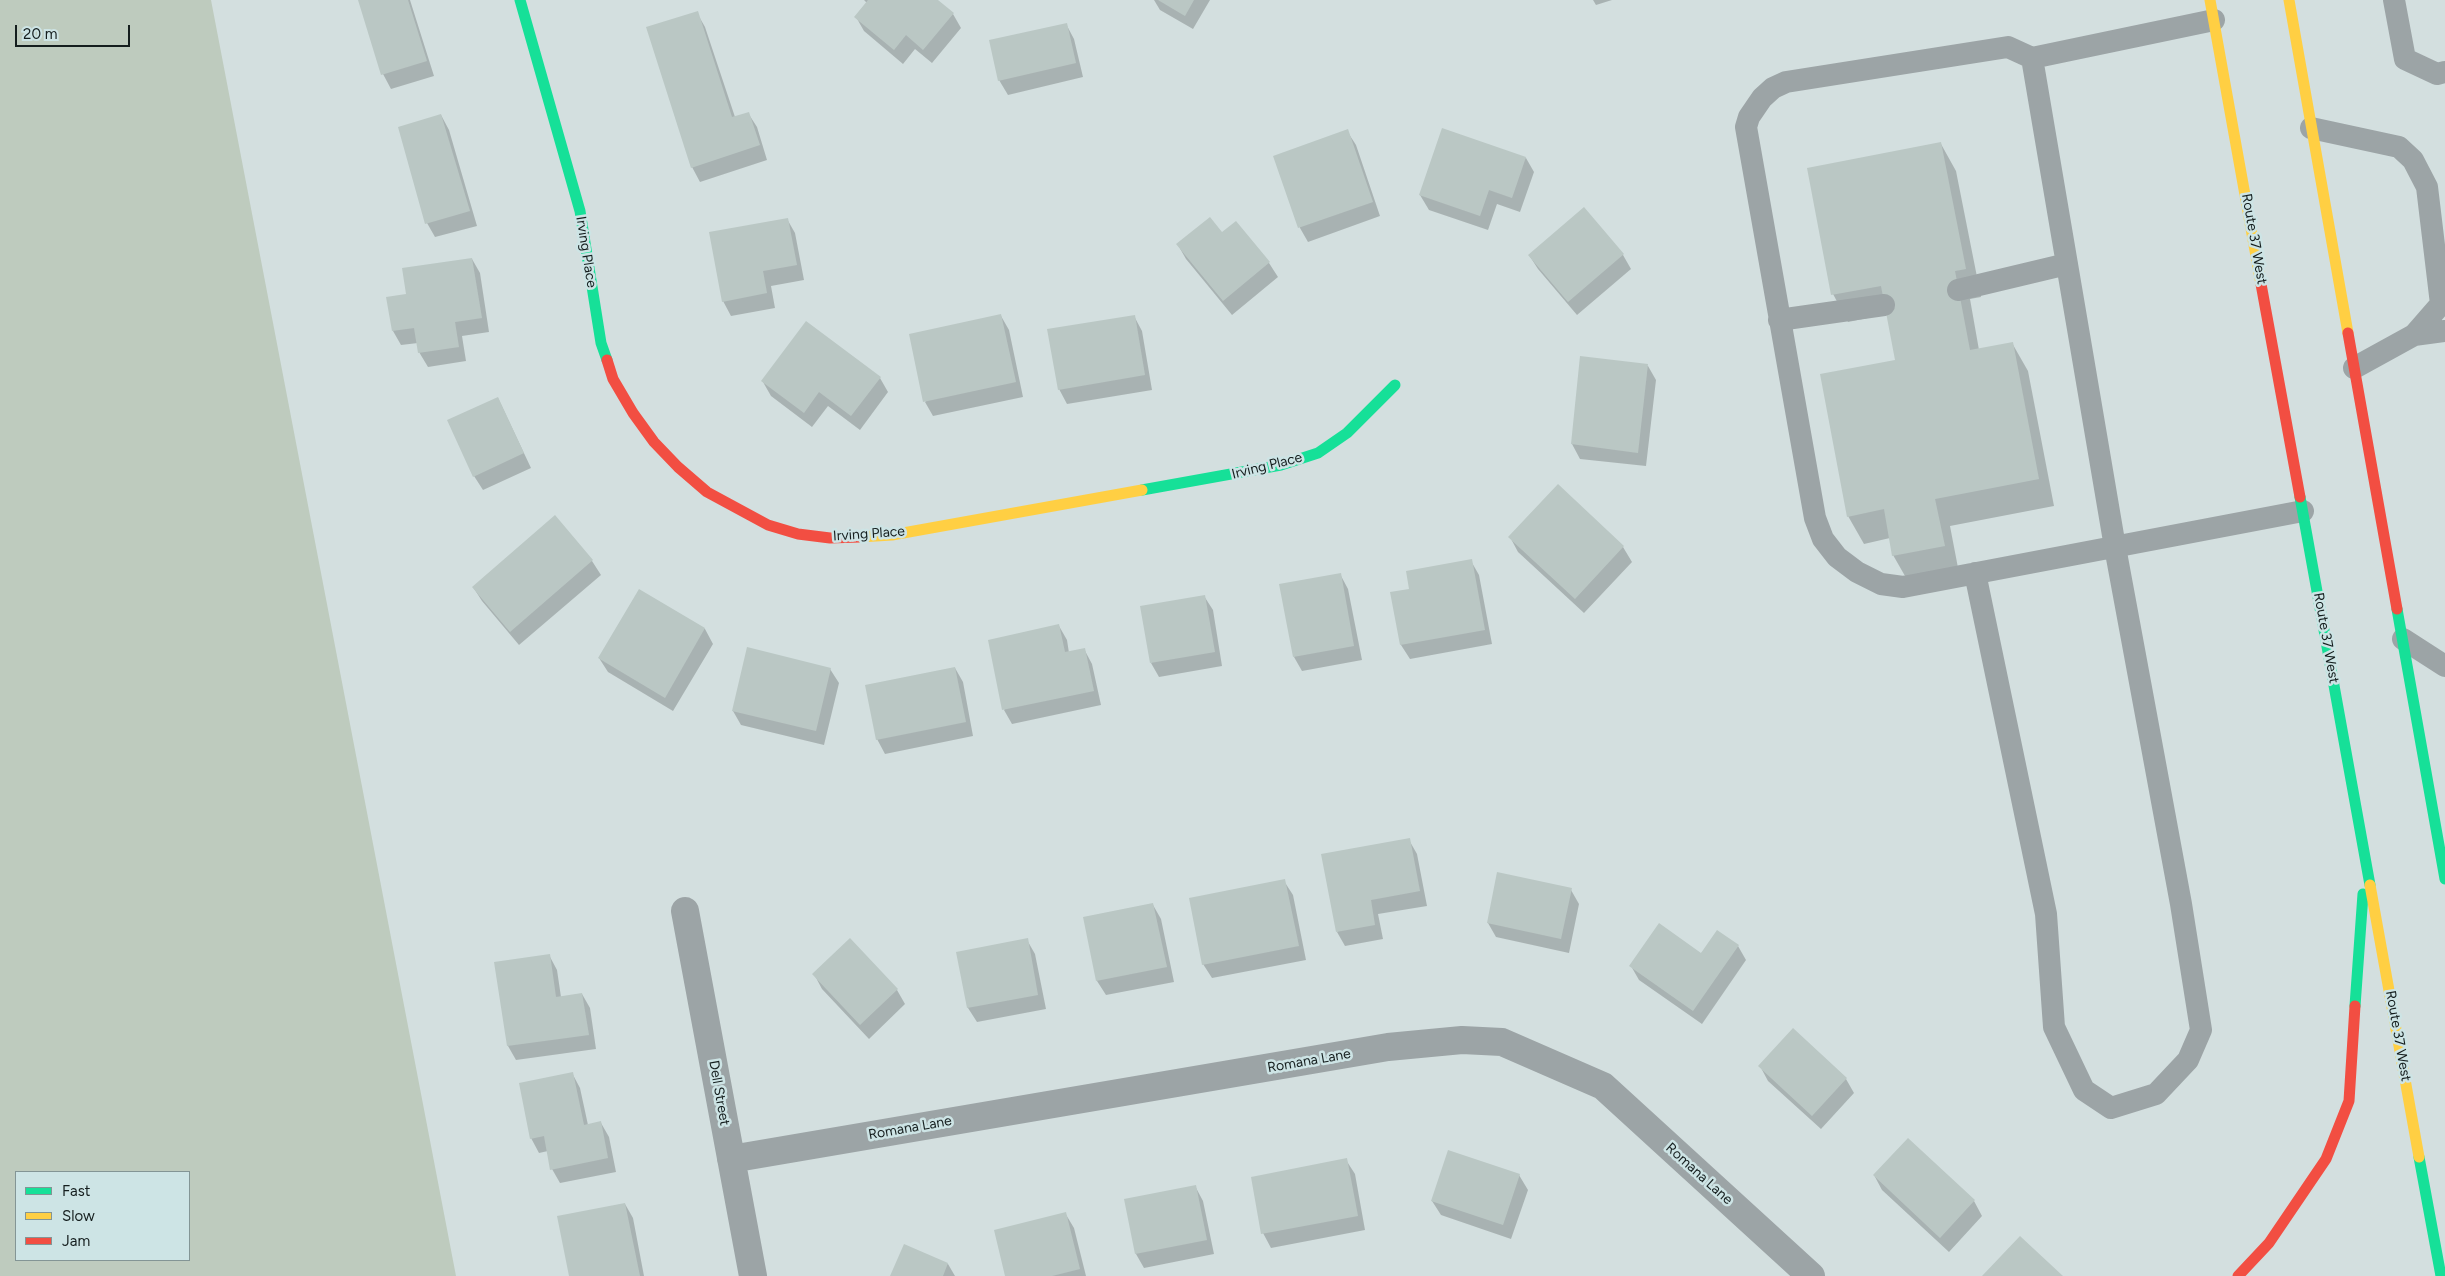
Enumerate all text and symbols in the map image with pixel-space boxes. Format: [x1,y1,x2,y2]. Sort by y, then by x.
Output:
scale bar [18,15,132,47]
text: 20 m [23,25,57,43]
street label: Route 37 West [2238,192,2270,286]
street label: Irving Place [572,215,600,289]
street label: Irving Place [1230,449,1304,483]
street label: Irving Place [832,523,906,545]
street label: Route 37 West [2310,591,2342,685]
street label: Route 37 West [2382,989,2414,1083]
street label: Romana Lane [1266,1045,1352,1077]
street label: Dell Street [705,1059,733,1127]
street label: Romana Lane [867,1112,953,1144]
street label: Romana Lane [1662,1140,1736,1208]
legend [15,1171,190,1261]
text: Fast [62,1182,90,1200]
text: Slow [62,1207,95,1225]
text: Jam [62,1232,90,1250]

